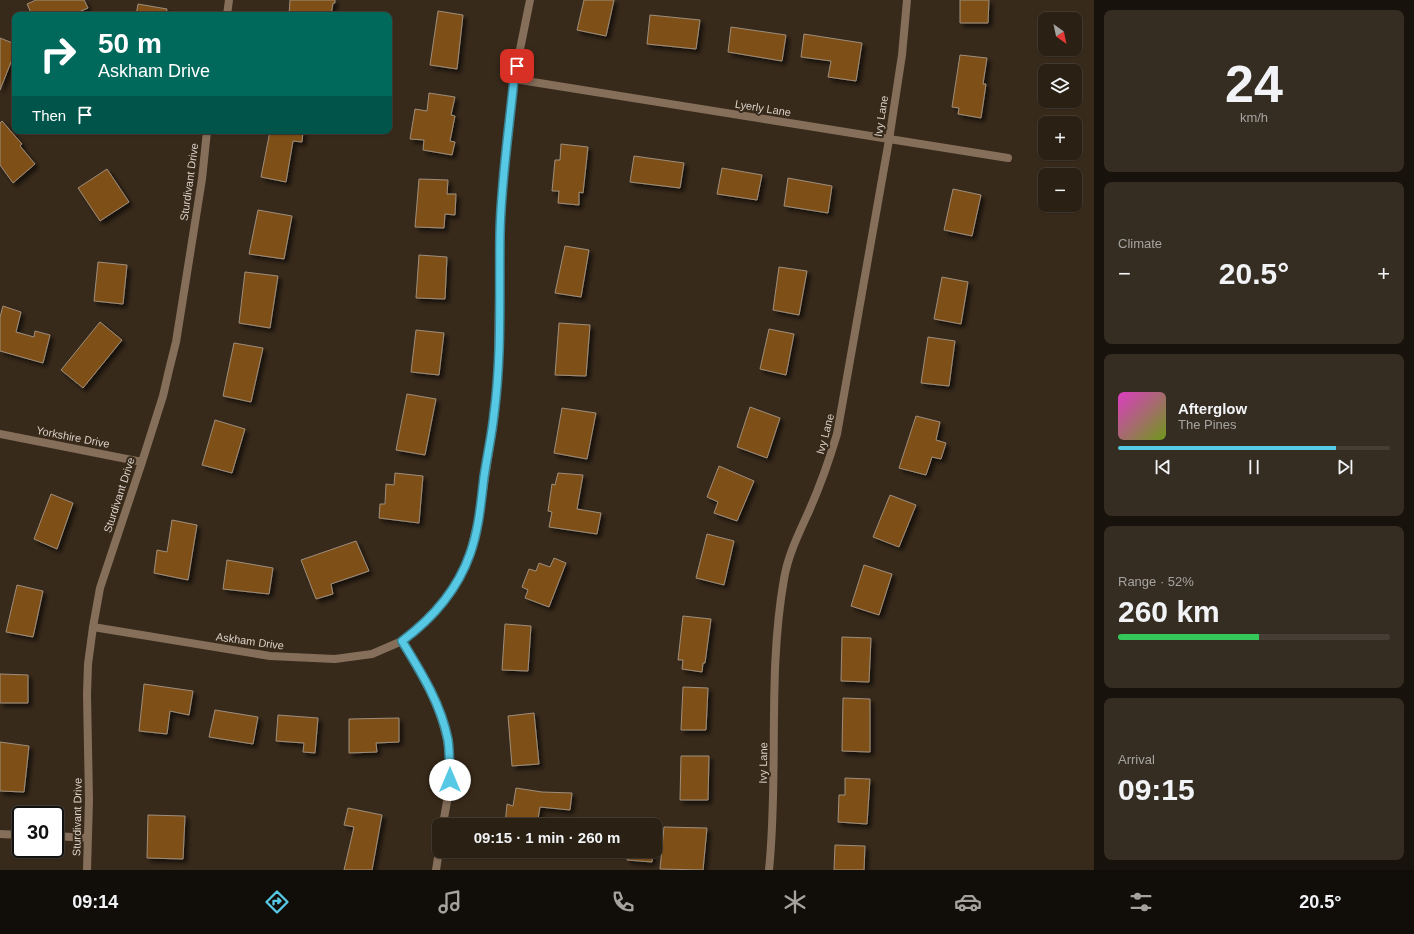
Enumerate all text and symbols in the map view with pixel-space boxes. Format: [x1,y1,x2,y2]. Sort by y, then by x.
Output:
north arrow [1038,12,1082,56]
map controls [1038,12,1082,212]
icon: right [32,28,84,80]
text: 50 m [98,28,162,59]
pin [500,49,534,83]
icon: arrive [506,55,528,77]
text: 24 [1225,55,1283,113]
text: Askham Drive [98,61,210,81]
button: layers [1038,64,1082,108]
street label: Ivy Lane [872,95,890,137]
street label: Lyerly Lane [734,98,792,118]
icon: arrive [74,104,96,126]
text: Then [32,107,66,124]
text: km/h [1240,110,1268,125]
button: + [1038,116,1082,160]
street label: Sturdivant Drive [178,142,200,222]
button: − [1038,168,1082,212]
text: Climate [1118,236,1162,251]
text: 20.5° [1219,257,1289,290]
text: − [1118,261,1131,286]
text: + [1377,261,1390,286]
text: Afterglow [1178,400,1247,417]
street label: Ivy Lane [814,412,836,456]
text: The Pines [1178,417,1237,432]
street label: Yorkshire Drive [35,424,111,450]
street label: Sturdivant Drive [101,456,137,534]
icon: previous [1152,456,1174,478]
icon: pause [1243,456,1265,478]
icon: next [1334,456,1356,478]
text: Range · 52% [1118,574,1194,589]
text: 260 km [1118,595,1220,628]
street label: Askham Drive [215,630,285,652]
street label: Ivy Lane [757,742,769,784]
text: Arrival [1118,752,1155,767]
position arrow [429,759,471,801]
text: 09:15 [1118,773,1195,806]
street label: Sturdivant Drive [70,778,84,856]
speed limit sign: 30 [12,806,64,858]
text: 09:15 · 1 min · 260 m [474,829,620,846]
icon: directions [263,888,291,916]
icon: music [436,888,464,916]
icon: phone [609,888,637,916]
icon: climate [781,888,809,916]
icon: car [954,888,982,916]
icon: filters [1127,888,1155,916]
text: 09:14 [72,892,118,912]
text: 20.5° [1299,892,1342,912]

